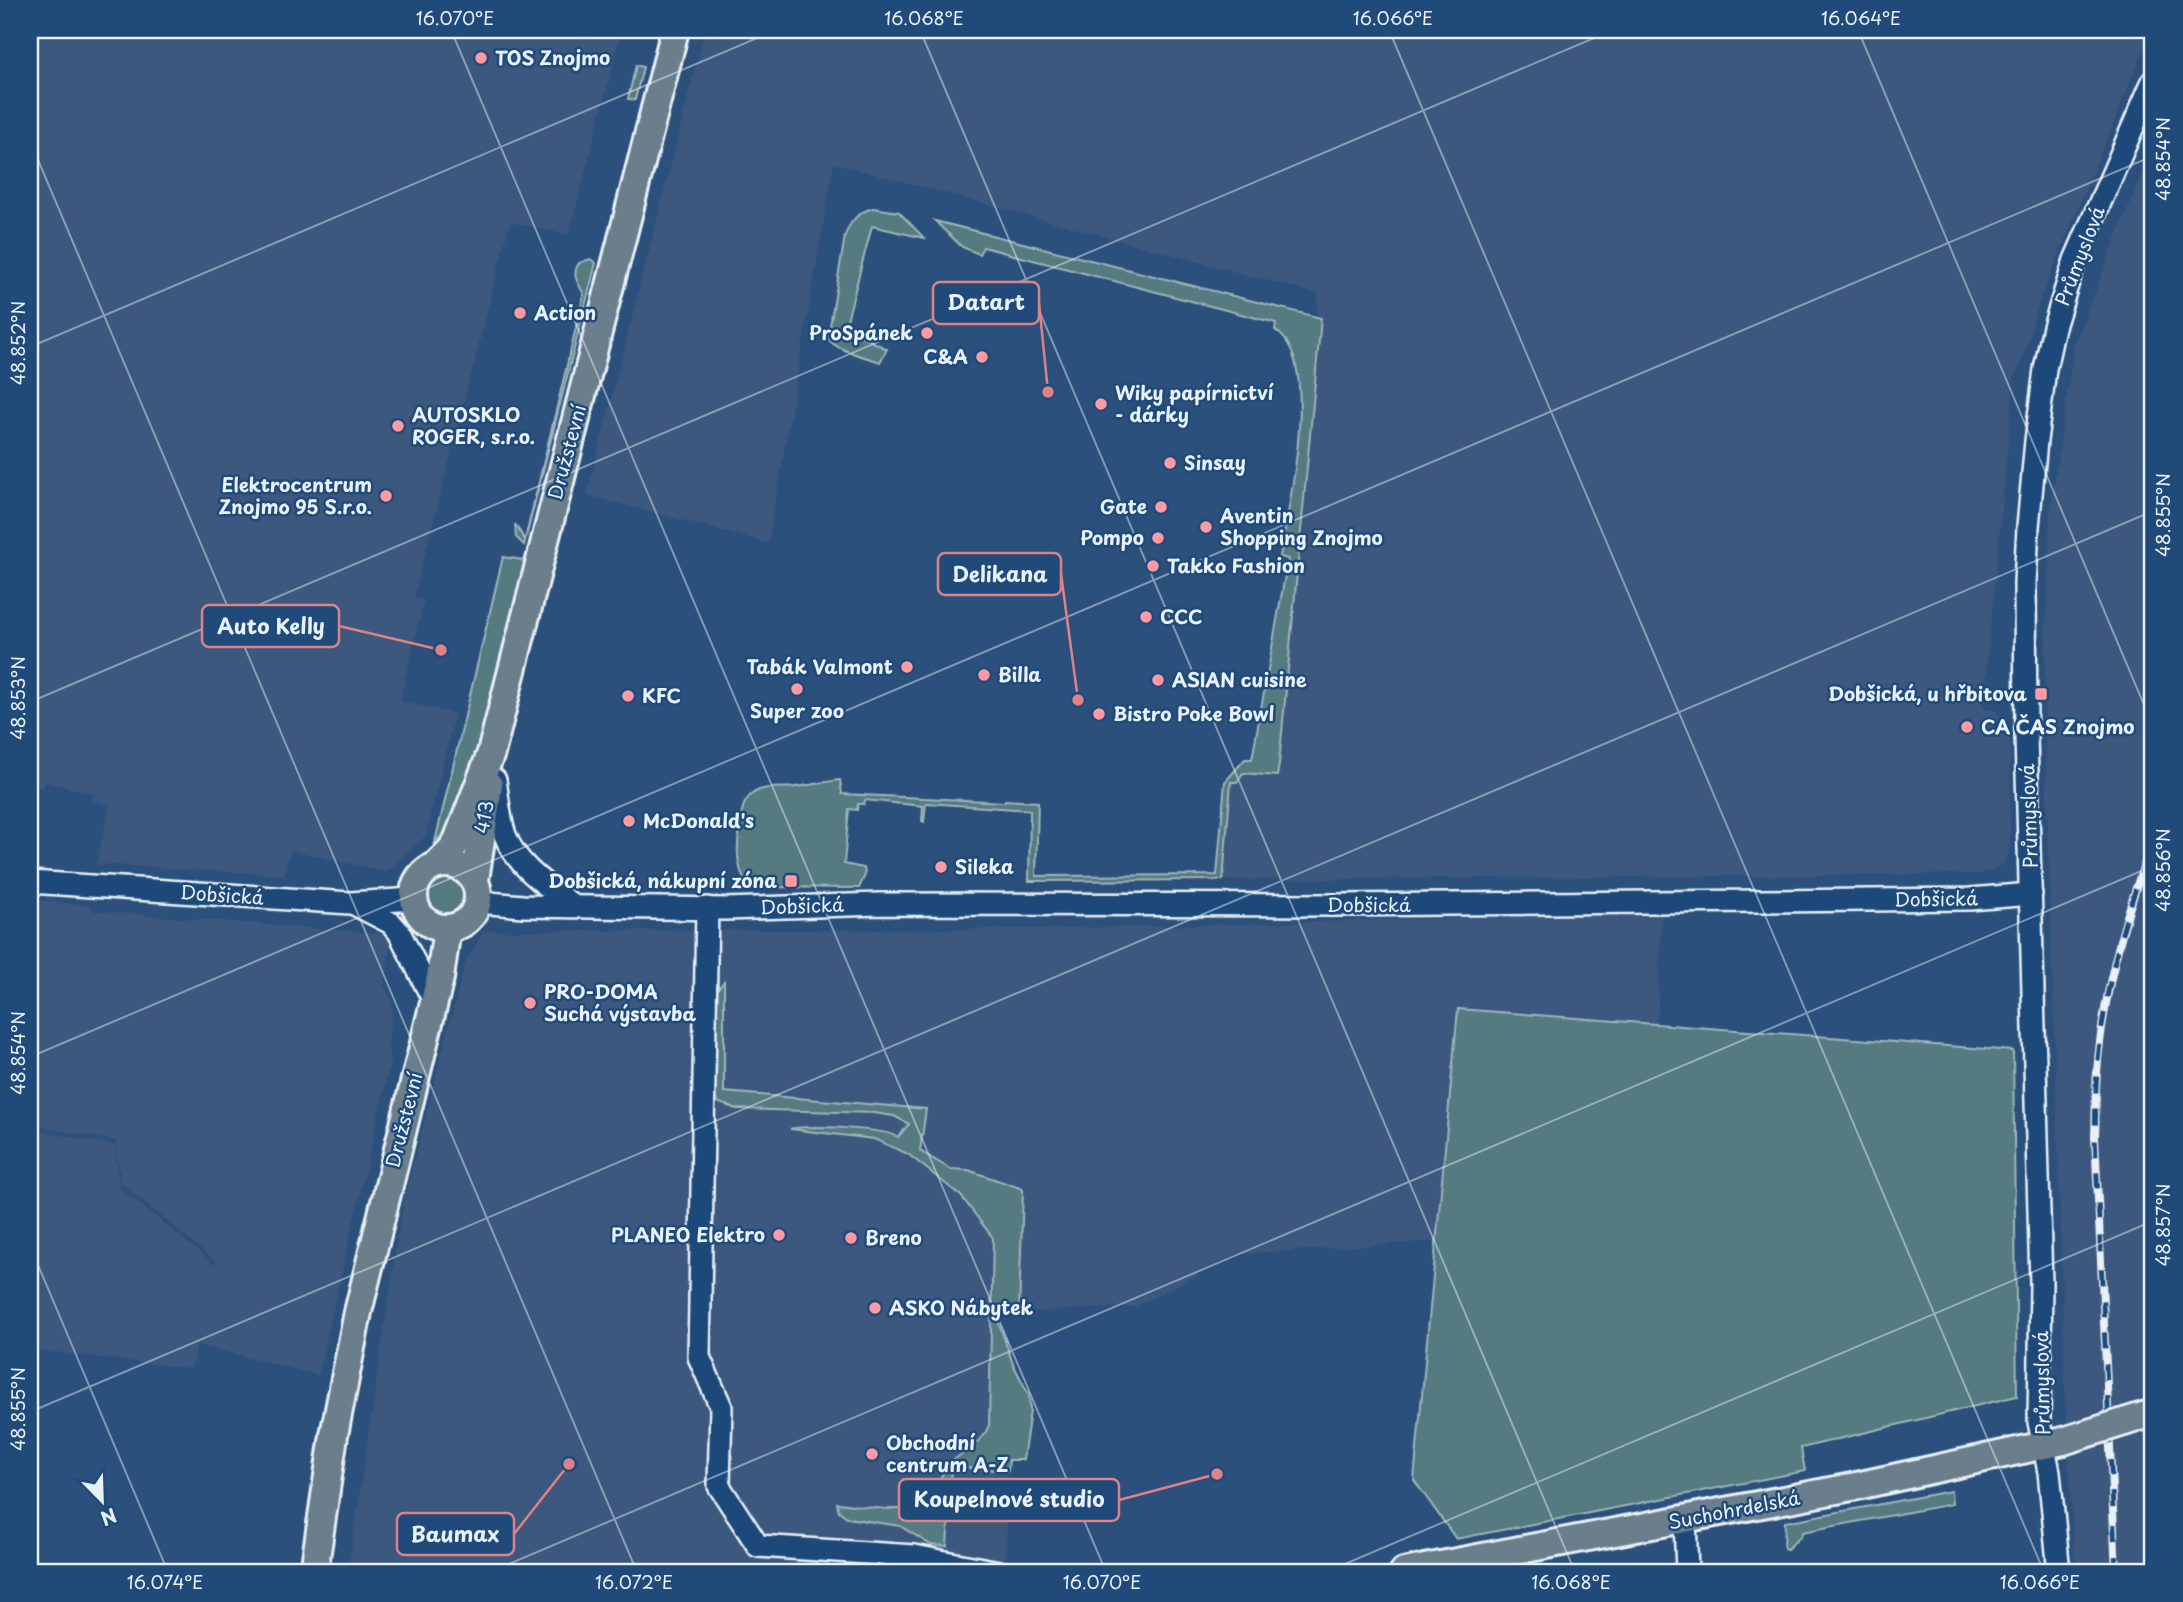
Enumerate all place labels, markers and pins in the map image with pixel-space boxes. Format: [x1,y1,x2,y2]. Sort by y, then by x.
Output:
place label: TOS Znojmo [495,43,610,71]
marker: TOS Znojmo [473,50,489,66]
callout: Datart [933,282,1039,324]
place label: Action [533,298,596,326]
marker: Action [512,305,528,321]
place label: ProSpánek [809,318,913,346]
marker: ProSpánek [919,325,935,341]
place label: C&A [923,342,968,370]
marker: C&A [974,349,990,365]
place label: Wiky papírnictví - dárky [1115,378,1275,428]
marker: Wiky papírnictví - dárky [1093,396,1109,412]
place label: AUTOSKLO ROGER, s.r.o. [412,400,535,450]
marker: AUTOSKLO ROGER, s.r.o. [390,418,406,434]
place label: Sinsay [1184,448,1246,476]
marker: Sinsay [1162,455,1178,471]
place label: Elektrocentrum Znojmo 95 S.r.o. [219,470,372,520]
marker: Elektrocentrum Znojmo 95 S.r.o. [378,488,394,504]
place label: Gate [1100,492,1147,520]
marker: Gate [1153,499,1169,515]
place label: Aventin Shopping Znojmo [1219,501,1383,551]
marker: Aventin Shopping Znojmo [1198,519,1214,535]
place label: Pompo [1080,523,1144,551]
marker: Pompo [1150,530,1166,546]
place label: Takko Fashion [1167,551,1305,579]
callout: Delikana [938,553,1061,595]
marker: Takko Fashion [1145,558,1161,574]
place label: CCC [1160,602,1202,630]
callout: Auto Kelly [202,605,339,647]
marker: CCC [1138,609,1154,625]
place label: Tabák Valmont [746,652,893,680]
marker: Tabák Valmont [899,659,915,675]
place label: Billa [998,660,1041,688]
place label: ASIAN cuisine [1172,665,1307,693]
marker: Billa [976,667,992,683]
marker: ASIAN cuisine [1150,672,1166,688]
place label: Dobšická, u hřbitova [1828,679,2028,707]
place label: KFC [642,681,681,709]
marker: Super zoo [789,681,805,697]
marker: Dobšická, u hřbitova [2033,686,2049,702]
marker: KFC [620,688,636,704]
place label: Super zoo [750,696,844,724]
place label: Bistro Poke Bowl [1113,699,1274,727]
marker: Bistro Poke Bowl [1091,706,1107,722]
place label: CA ČAS Znojmo [1981,712,2135,740]
marker: CA ČAS Znojmo [1959,719,1975,735]
place label: McDonald's [643,806,754,834]
marker: McDonald's [621,813,637,829]
place label: Sileka [955,852,1014,880]
marker: Sileka [933,859,949,875]
place label: Dobšická, nákupní zóna [548,866,777,894]
marker: Dobšická, nákupní zóna [783,873,799,889]
place label: PRO-DOMA Suchá výstavba [544,977,697,1027]
marker: PRO-DOMA Suchá výstavba [522,995,538,1011]
place label: PLANEO Elektro [611,1220,765,1248]
place label: Breno [865,1223,922,1251]
marker: PLANEO Elektro [771,1227,787,1243]
marker: Breno [843,1230,859,1246]
place label: ASKO Nábytek [889,1293,1034,1321]
marker: ASKO Nábytek [867,1300,883,1316]
place label: Obchodní centrum A-Z [886,1428,1008,1478]
marker: Obchodní centrum A-Z [864,1446,880,1462]
callout: Koupelnové studio [899,1479,1119,1521]
callout: Baumax [397,1513,514,1555]

